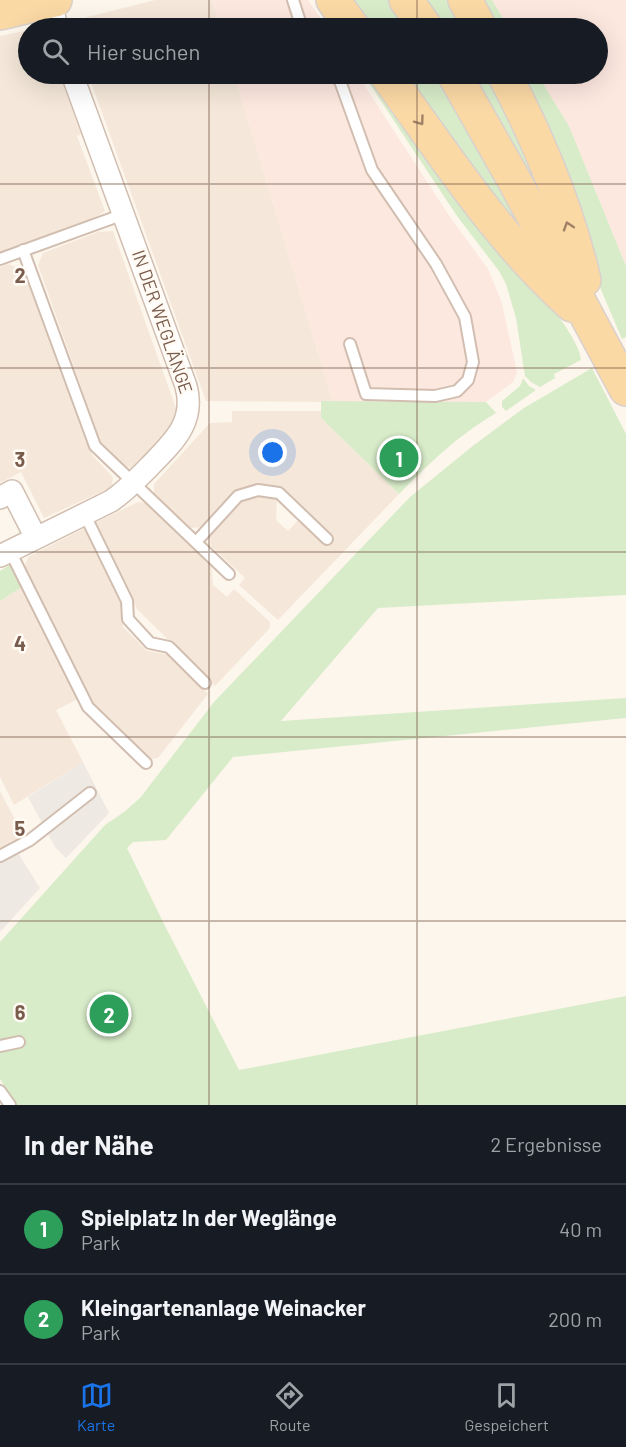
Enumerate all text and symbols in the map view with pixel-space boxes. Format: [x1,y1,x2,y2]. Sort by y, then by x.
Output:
search box [18,18,608,84]
icon: search [39,35,72,68]
text: Hier suchen [87,38,200,64]
one-way arrow [413,114,424,125]
one-way arrow [562,221,575,231]
street label: IN DER WEGLÄNGE [128,247,198,396]
text: 2 [14,263,26,287]
pin: 1 [380,436,418,480]
your location [258,438,287,467]
text: 3 [15,447,25,471]
text: 4 [14,631,26,655]
text: 5 [15,816,26,840]
pin: 2 [90,992,128,1036]
text: 6 [15,1000,26,1024]
text: In der Nähe [24,1129,154,1160]
text: 2 Ergebnisse [490,1132,602,1156]
text: Spielplatz In der Weglänge [81,1204,337,1230]
text: 1 [40,1217,47,1241]
text: 40 m [559,1217,602,1241]
text: Park [81,1230,120,1254]
text: Kleingartenanlage Weinacker [81,1294,366,1320]
text: 2 [38,1307,49,1331]
text: 200 m [548,1307,602,1331]
text: Park [81,1320,120,1344]
tab: Karte [77,1379,115,1434]
tab: Route [269,1379,310,1434]
tab: Gespeichert [465,1379,549,1434]

